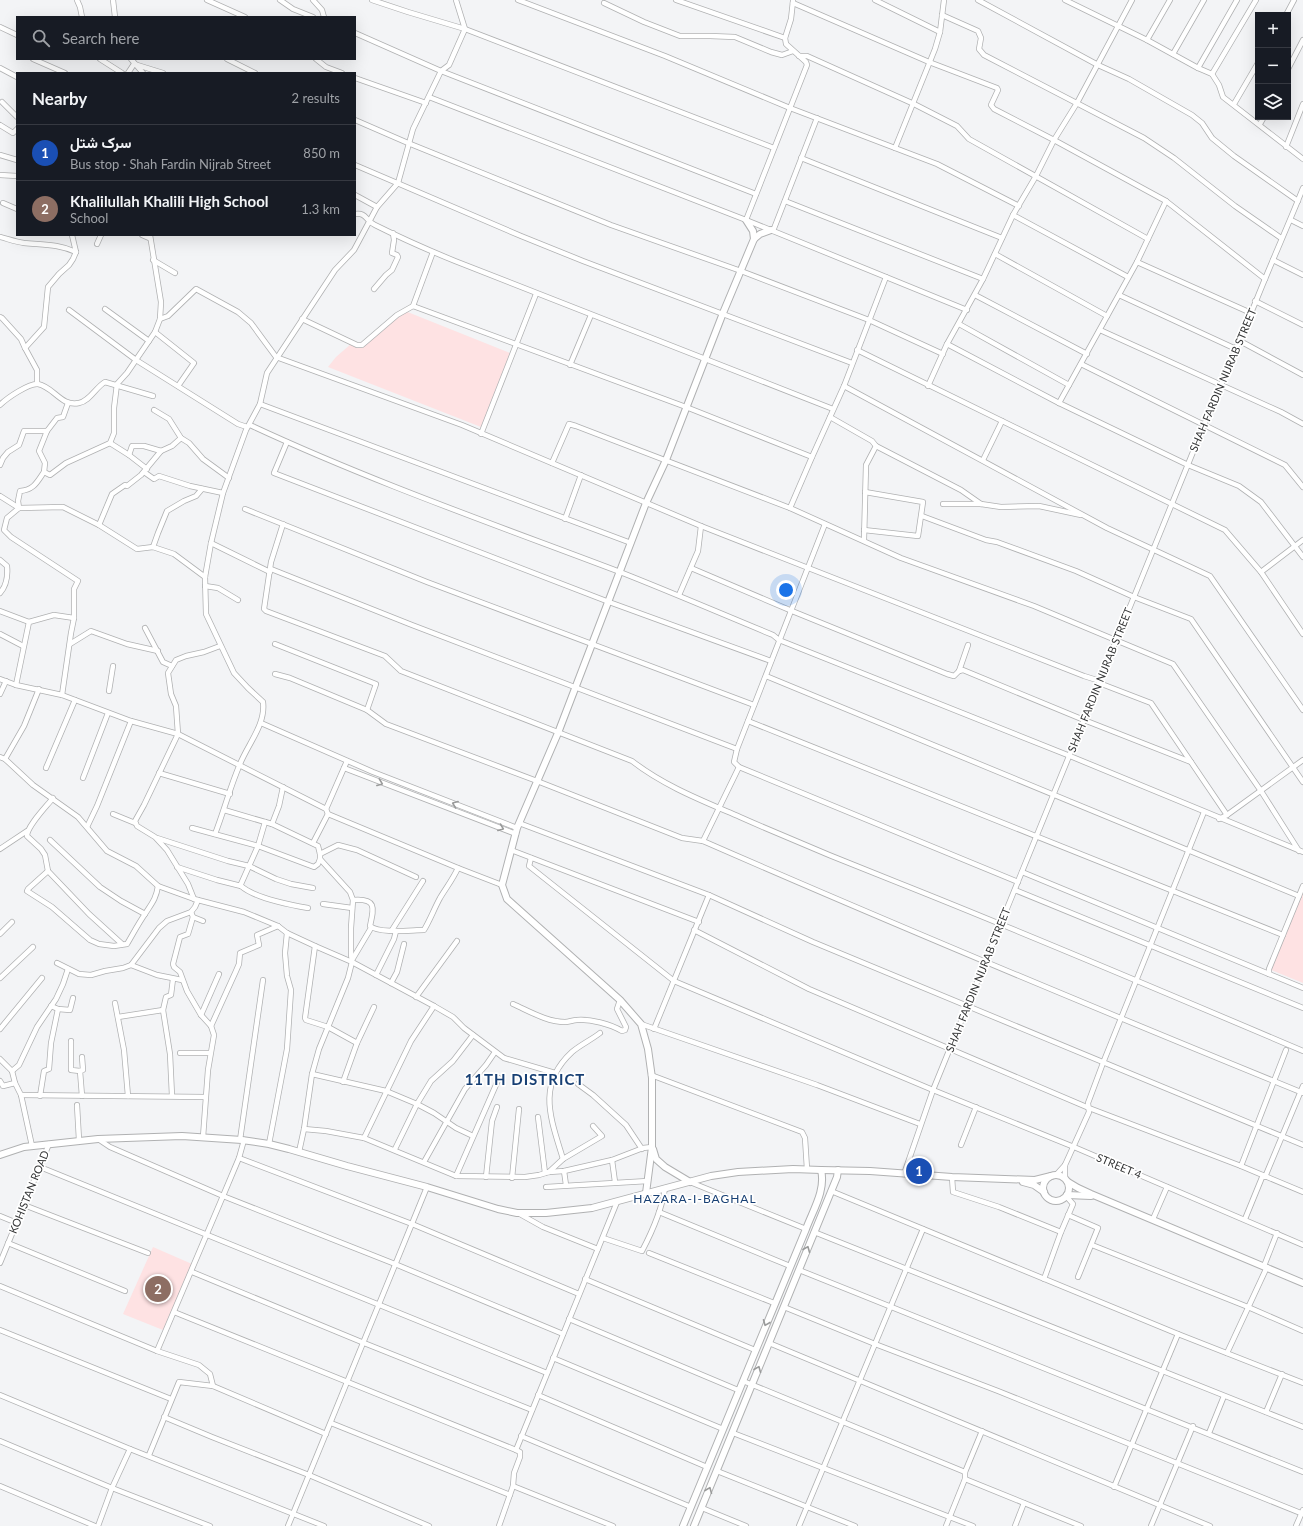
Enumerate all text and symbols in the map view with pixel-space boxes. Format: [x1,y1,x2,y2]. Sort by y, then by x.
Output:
map controls [1255,12,1291,120]
button: + [1255,12,1291,48]
search box [16,16,356,60]
icon: search [30,27,52,49]
text: Search here [62,29,139,47]
button: − [1255,48,1291,84]
button: layers [1255,84,1291,120]
text: Nearby [32,88,87,109]
text: 2 results [292,90,340,106]
text: سرک شتل [70,133,132,151]
text: 1 [41,145,49,161]
text: 850 m [303,145,340,161]
text: Bus stop · Shah Fardin Nijrab Street [70,156,271,172]
text: Khalilullah Khalili High School [70,192,268,210]
text: 2 [41,201,49,217]
text: 1.3 km [301,201,340,217]
text: School [70,210,108,226]
street label: SHAH FARDIN NIJRAB STREET [1186,306,1259,453]
your location [776,580,796,600]
street label: SHAH FARDIN NIJRAB STREET [1065,605,1135,754]
one-way arrow [376,778,383,786]
one-way arrow [451,801,458,809]
one-way arrow [498,824,505,832]
street label: SHAH FARDIN NIJRAB STREET [943,905,1013,1054]
district label: 11TH DISTRICT [465,1070,585,1088]
street label: KOHISTAN ROAD [6,1148,51,1235]
street label: STREET 4 [1095,1150,1144,1181]
pin: 1 [906,1156,932,1186]
district label: HAZARA-I-BAGHAL [633,1191,757,1206]
one-way arrow [803,1246,811,1253]
pin: 2 [145,1274,171,1304]
one-way arrow [763,1319,771,1327]
one-way arrow [754,1366,762,1373]
one-way arrow [705,1486,713,1493]

